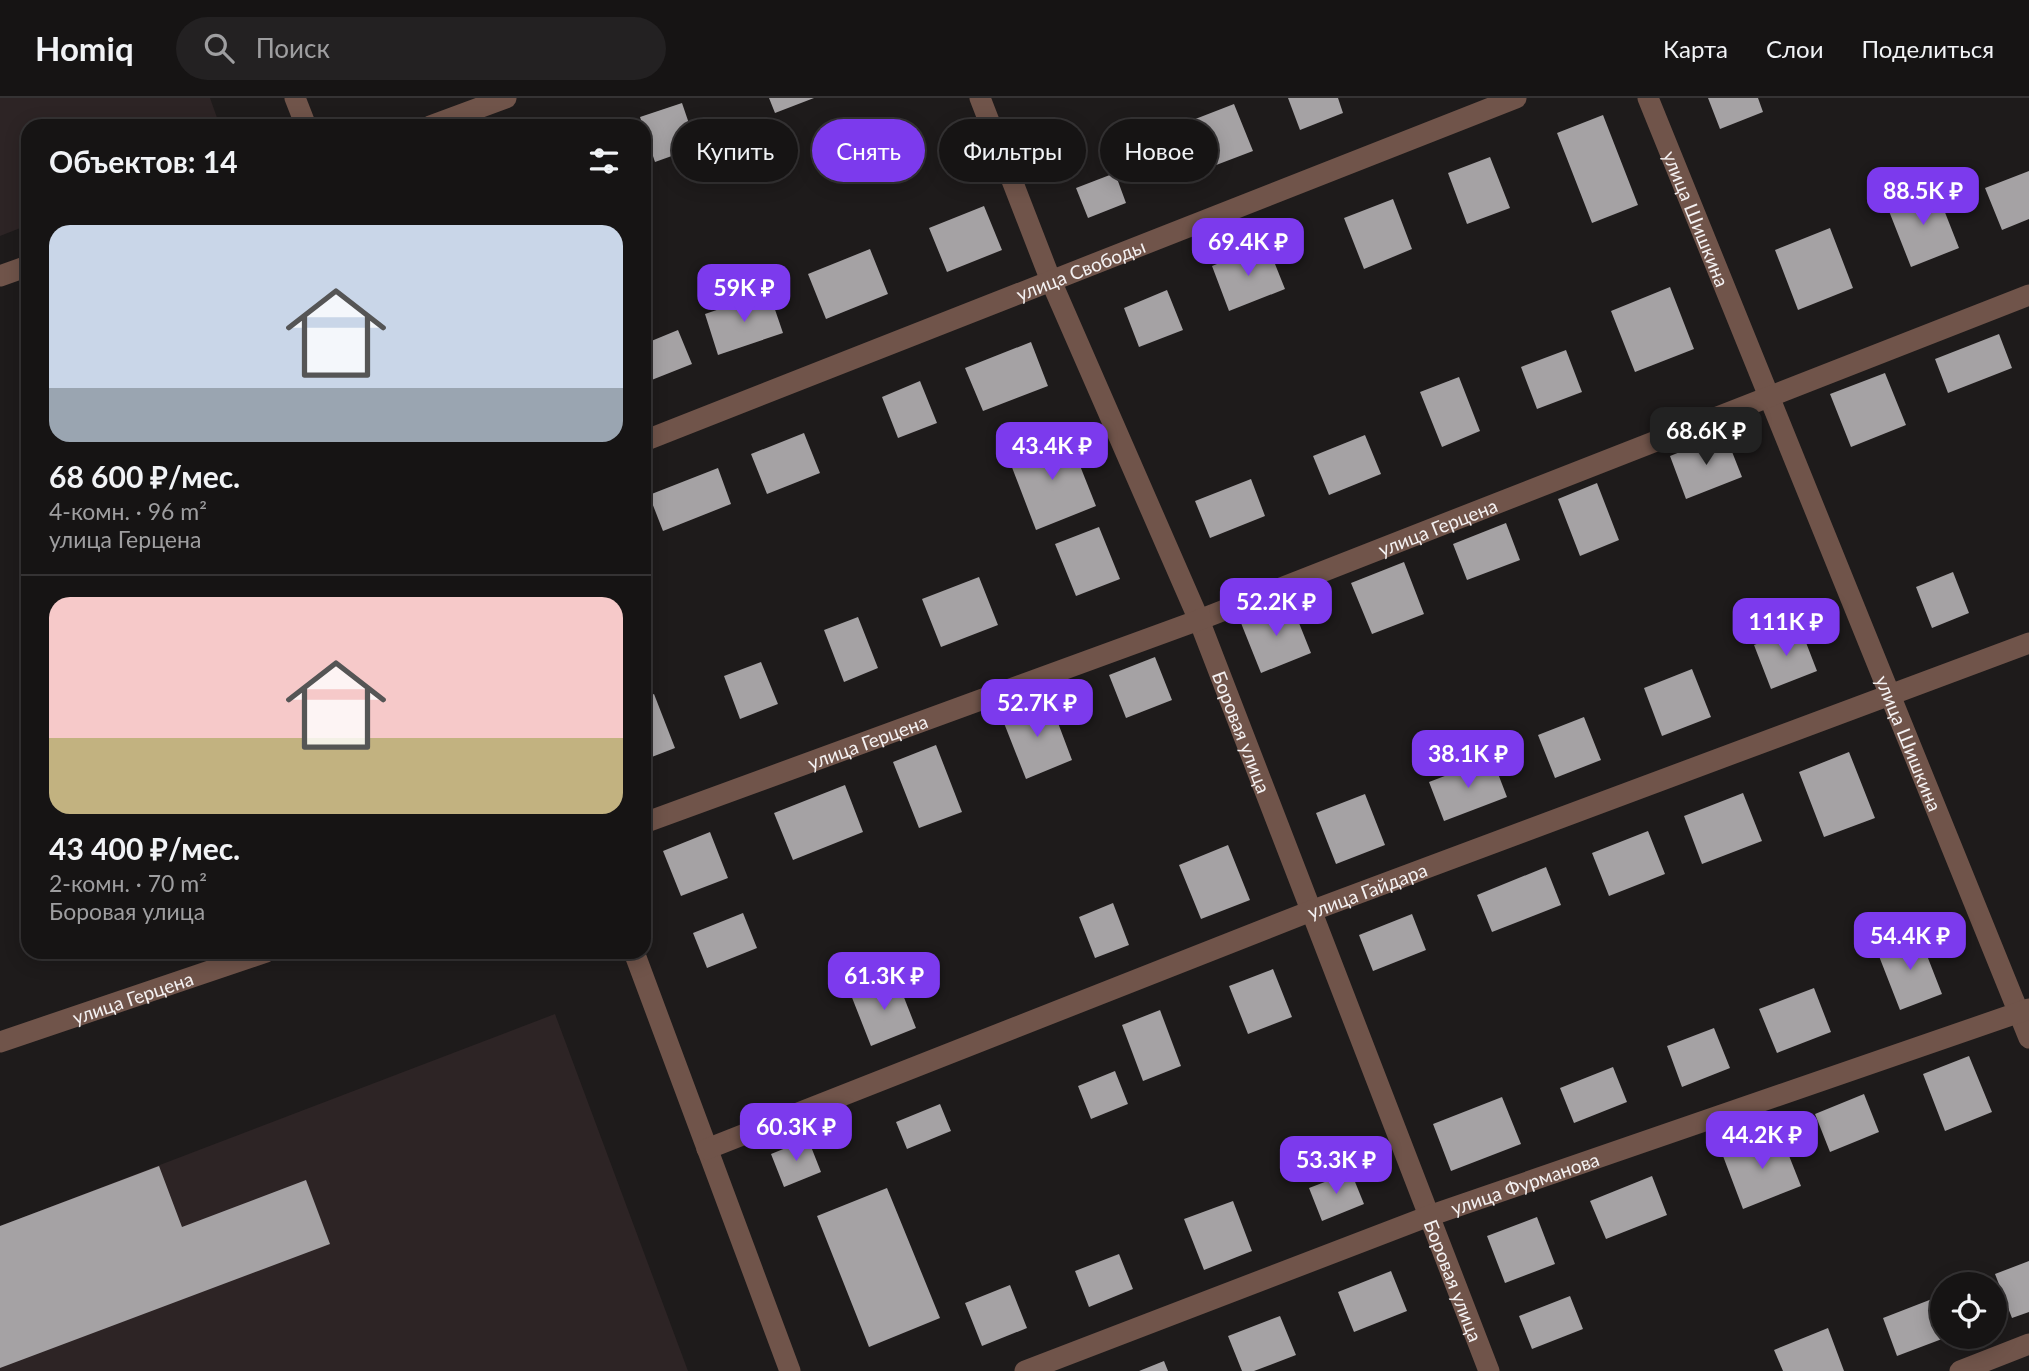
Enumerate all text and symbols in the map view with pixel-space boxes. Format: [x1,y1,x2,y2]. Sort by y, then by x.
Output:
search box [176,17,666,80]
text: Homiq [35,28,134,68]
icon: search [200,29,238,67]
text: Поиск [256,32,330,64]
text: Карта [1663,34,1728,63]
text: Слои [1766,34,1823,63]
text: Поделиться [1861,34,1994,63]
chip: Купить [672,119,798,182]
chip: Снять [812,119,925,182]
chip: Фильтры [939,119,1086,182]
chip: Новое [1100,119,1218,182]
icon: filters [585,142,623,180]
text: Объектов: 14 [49,143,238,179]
street label: улица Шишкина [1659,147,1735,290]
pin: 88.5K ₽ [1858,167,1988,227]
text: 88.5K ₽ [1883,176,1963,204]
pin: 69.4K ₽ [1183,218,1313,278]
text: 69.4K ₽ [1208,227,1288,255]
street label: улица Свободы [1013,234,1148,305]
pin: 59K ₽ [695,264,793,324]
icon: home [273,270,399,396]
text: 59K ₽ [713,273,775,301]
pin: 68.6K ₽ [1641,408,1771,467]
text: 68.6K ₽ [1666,416,1746,444]
pin: 43.4K ₽ [987,422,1117,482]
text: 43.4K ₽ [1012,431,1092,459]
text: 68 600 ₽/мес. [49,458,240,494]
street label: улица Герцена [1375,493,1500,560]
text: 4-комн. · 96 m² [49,497,207,525]
text: улица Герцена [49,525,201,553]
pin: 52.2K ₽ [1211,578,1341,638]
text: 52.2K ₽ [1236,587,1316,615]
pin: 111K ₽ [1729,598,1843,658]
text: 111K ₽ [1749,607,1823,635]
icon: home [273,642,399,768]
street label: Боровая улица [1208,667,1276,796]
street label: улица Шишкина [1872,672,1947,814]
pin: 52.7K ₽ [972,680,1102,739]
text: 52.7K ₽ [997,688,1077,716]
street label: улица Герцена [804,709,931,774]
pin: 38.1K ₽ [1403,730,1533,790]
text: 38.1K ₽ [1428,739,1508,767]
text: 43 400 ₽/мес. [49,830,240,866]
street label: улица Гайдара [1304,857,1430,923]
text: 2-комн. · 70 m² [49,869,207,897]
text: Боровая улица [49,897,205,925]
pin: 54.4K ₽ [1845,912,1975,972]
text: 54.4K ₽ [1870,921,1950,949]
pin: 61.3K ₽ [819,953,949,1012]
text: 61.3K ₽ [844,961,924,989]
street label: улица Герцена [69,966,196,1028]
pin: 60.3K ₽ [731,1104,861,1163]
text: 60.3K ₽ [756,1112,836,1140]
pin: 44.2K ₽ [1697,1112,1827,1171]
text: 44.2K ₽ [1722,1120,1802,1148]
pin: 53.3K ₽ [1271,1136,1401,1196]
text: 53.3K ₽ [1296,1145,1376,1173]
street label: улица Фурманова [1448,1147,1602,1219]
street label: Боровая улица [1420,1216,1488,1345]
map controls [1930,1272,2007,1349]
button: locate [1930,1272,2007,1349]

